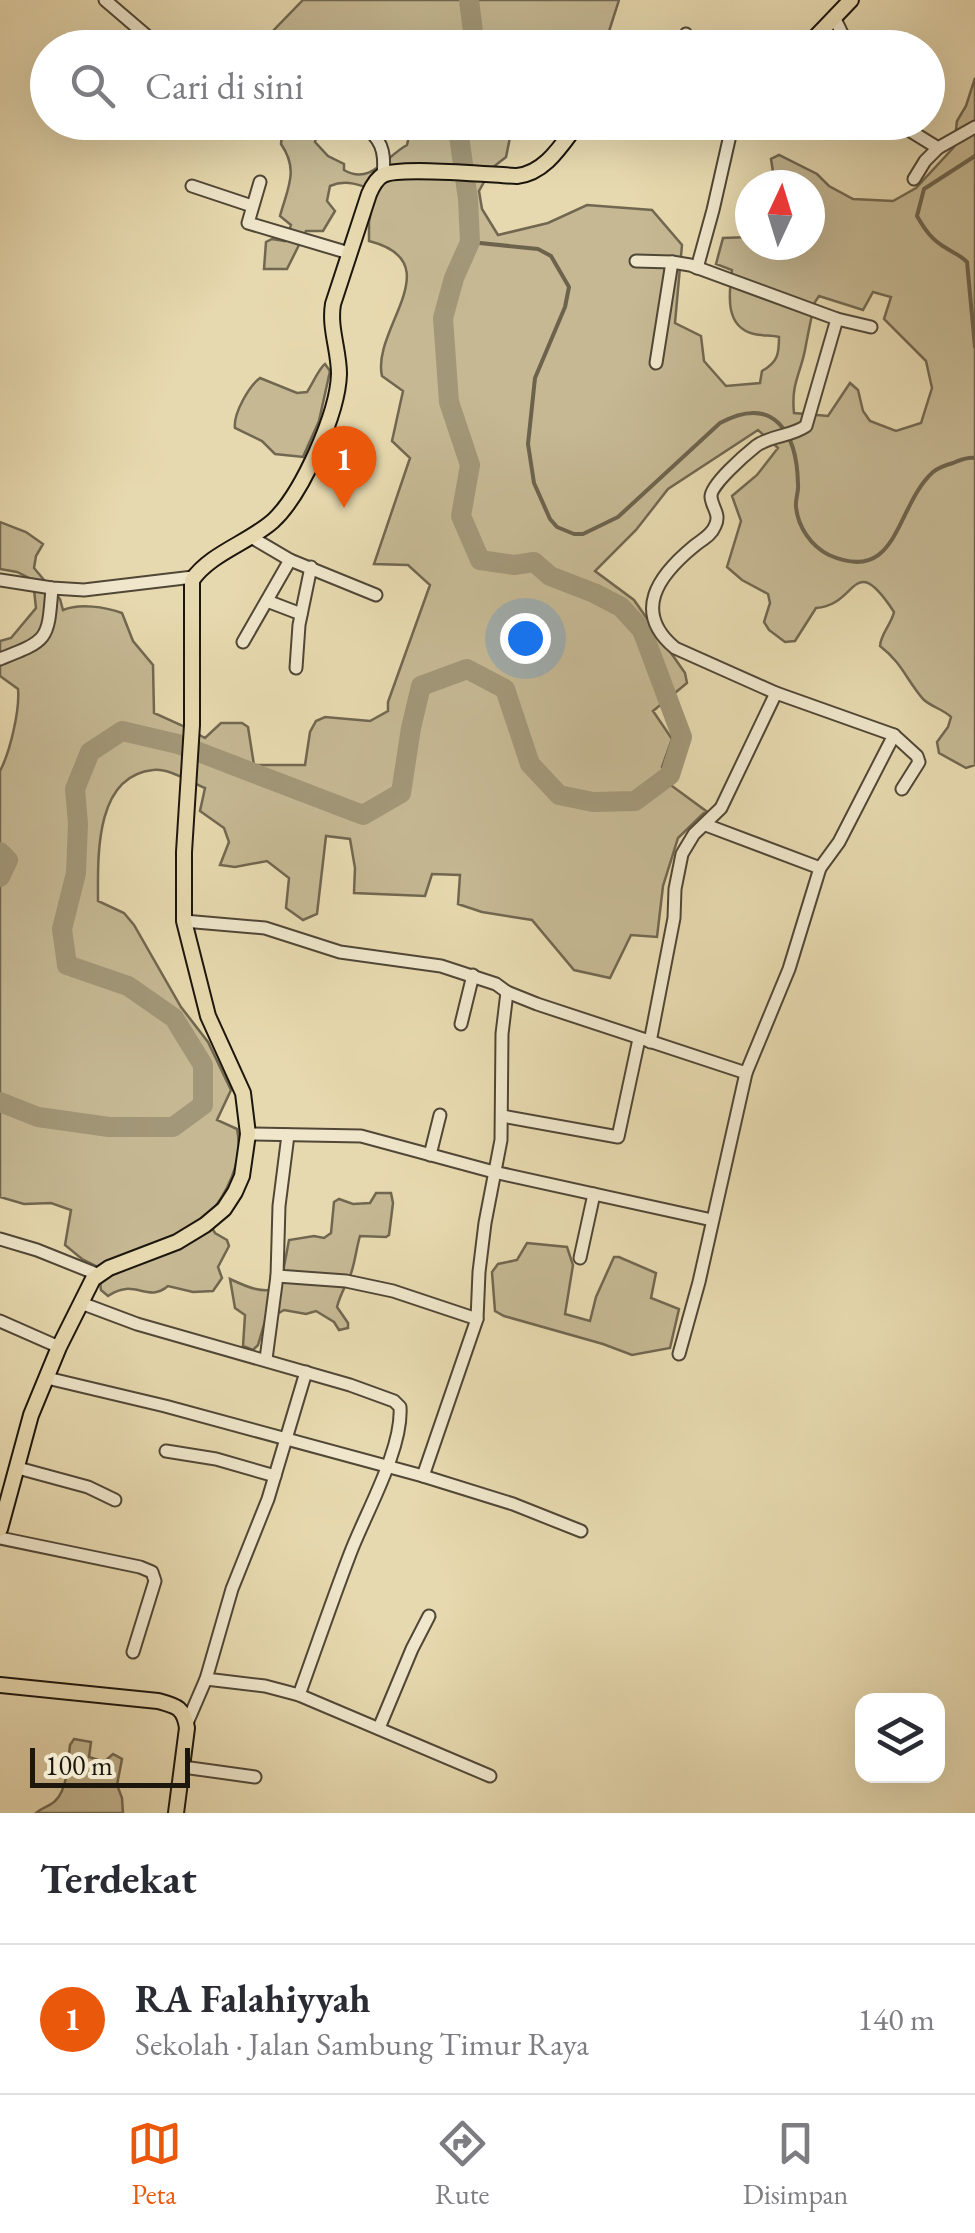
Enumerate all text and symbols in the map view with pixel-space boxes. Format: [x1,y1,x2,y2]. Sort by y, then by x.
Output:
search box [30,30,945,140]
icon: search [65,58,120,113]
text: Cari di sini [145,61,304,110]
north arrow [735,170,825,260]
pin: 1 [312,426,376,508]
your location [500,613,551,664]
map controls [855,1693,945,1783]
button: layers [855,1693,945,1783]
scale bar [30,1743,190,1788]
text: 100 m [45,1747,113,1783]
text: Terdekat [40,1851,197,1906]
text: RA Falahiyyah [135,1974,371,2023]
text: 1 [64,1998,81,2040]
text: 140 m [858,1998,935,2040]
text: Sekolah · Jalan Sambung Timur Raya [135,2023,589,2065]
tab: Peta [127,2116,182,2212]
tab: Rute [435,2116,490,2212]
tab: Disimpan [743,2116,848,2212]

